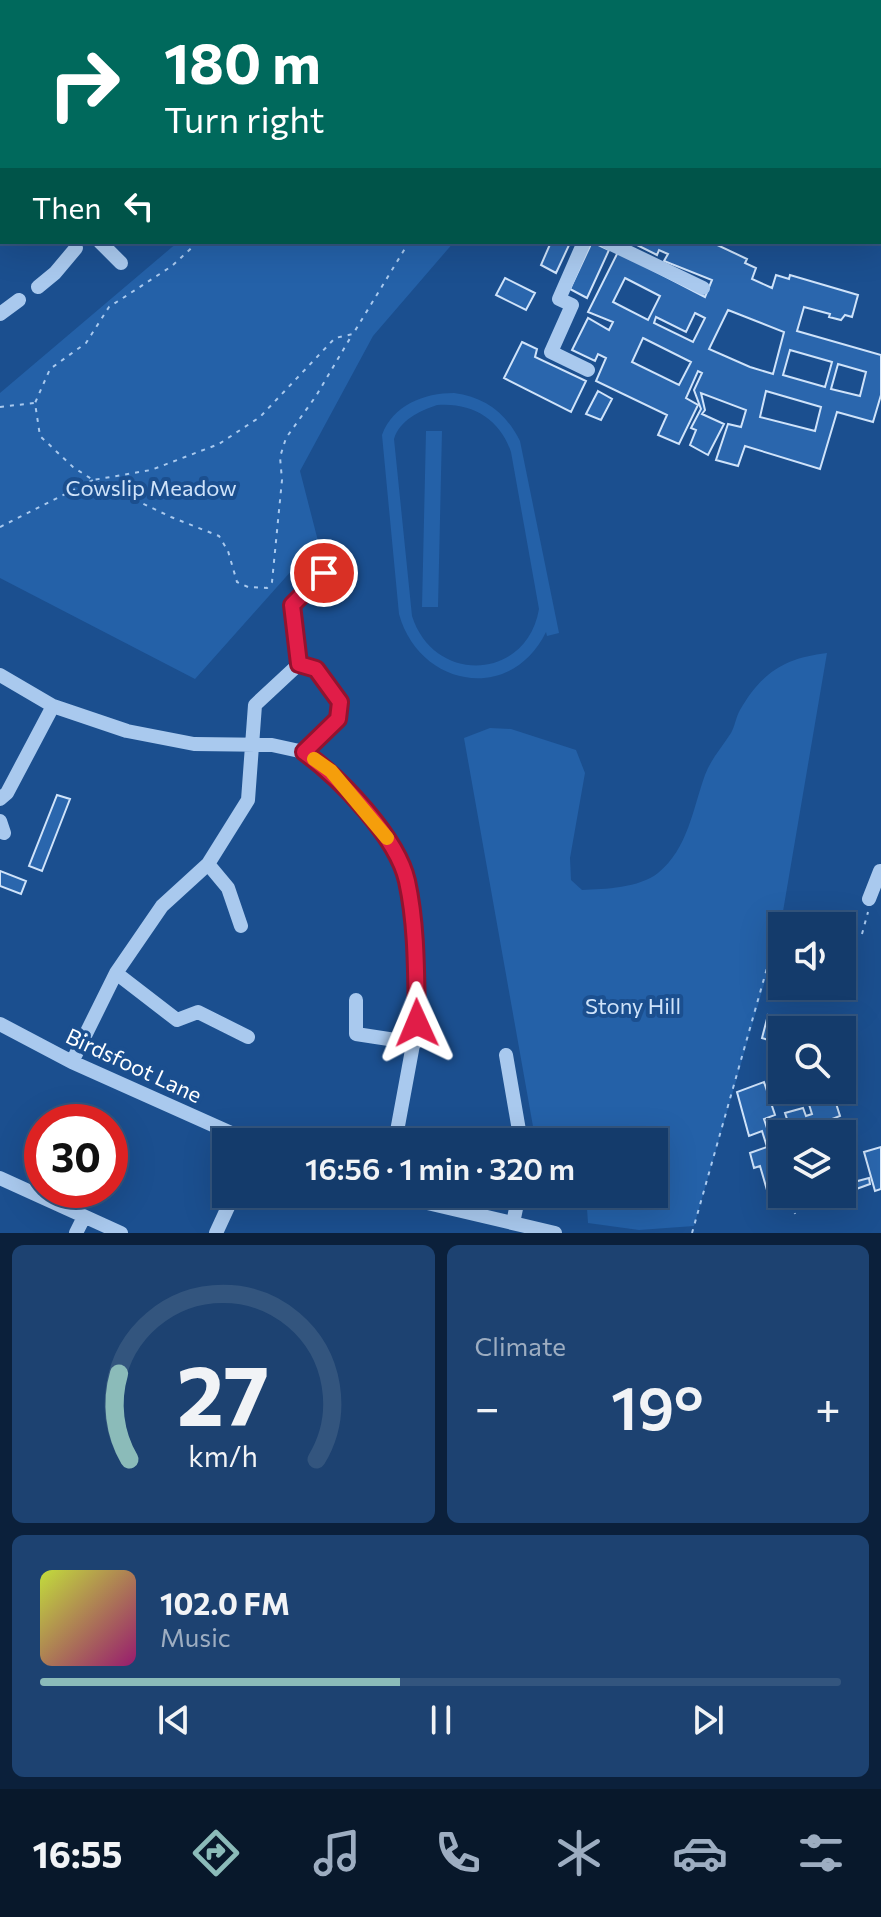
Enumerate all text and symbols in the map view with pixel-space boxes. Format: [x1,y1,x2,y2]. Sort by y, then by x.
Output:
text: 180 m [164,27,321,96]
icon: right [32,32,136,136]
text: Turn right [164,96,325,140]
icon: left [117,184,161,228]
text: Then [32,188,101,225]
park label: Cowslip Meadow [65,474,237,501]
pin [290,539,358,607]
icon: arrive [302,551,346,595]
map controls [768,912,856,1208]
button: sound [768,912,856,1000]
position arrow [375,981,459,1065]
park label: Stony Hill [585,992,681,1019]
button: search [768,1016,856,1104]
street label: Birdsfoot Lane [62,1022,206,1108]
speed limit sign: 30 [24,1104,128,1208]
button: layers [768,1120,856,1208]
text: 16:56 · 1 min · 320 m [305,1149,575,1186]
text: Climate [475,1330,566,1361]
text: 27 [177,1341,270,1443]
text: 19° [611,1369,704,1442]
text: − [475,1379,500,1433]
text: + [815,1379,841,1433]
text: km/h [188,1438,258,1473]
text: 102.0 FM [160,1584,290,1621]
text: Music [160,1621,231,1652]
icon: previous [152,1698,196,1742]
icon: pause [419,1698,463,1742]
icon: next [686,1698,730,1742]
icon: directions [188,1825,244,1881]
icon: music [309,1825,365,1881]
icon: phone [430,1825,486,1881]
icon: climate [551,1825,607,1881]
icon: car [672,1825,728,1881]
icon: filters [793,1825,849,1881]
text: 16:55 [33,1831,123,1875]

